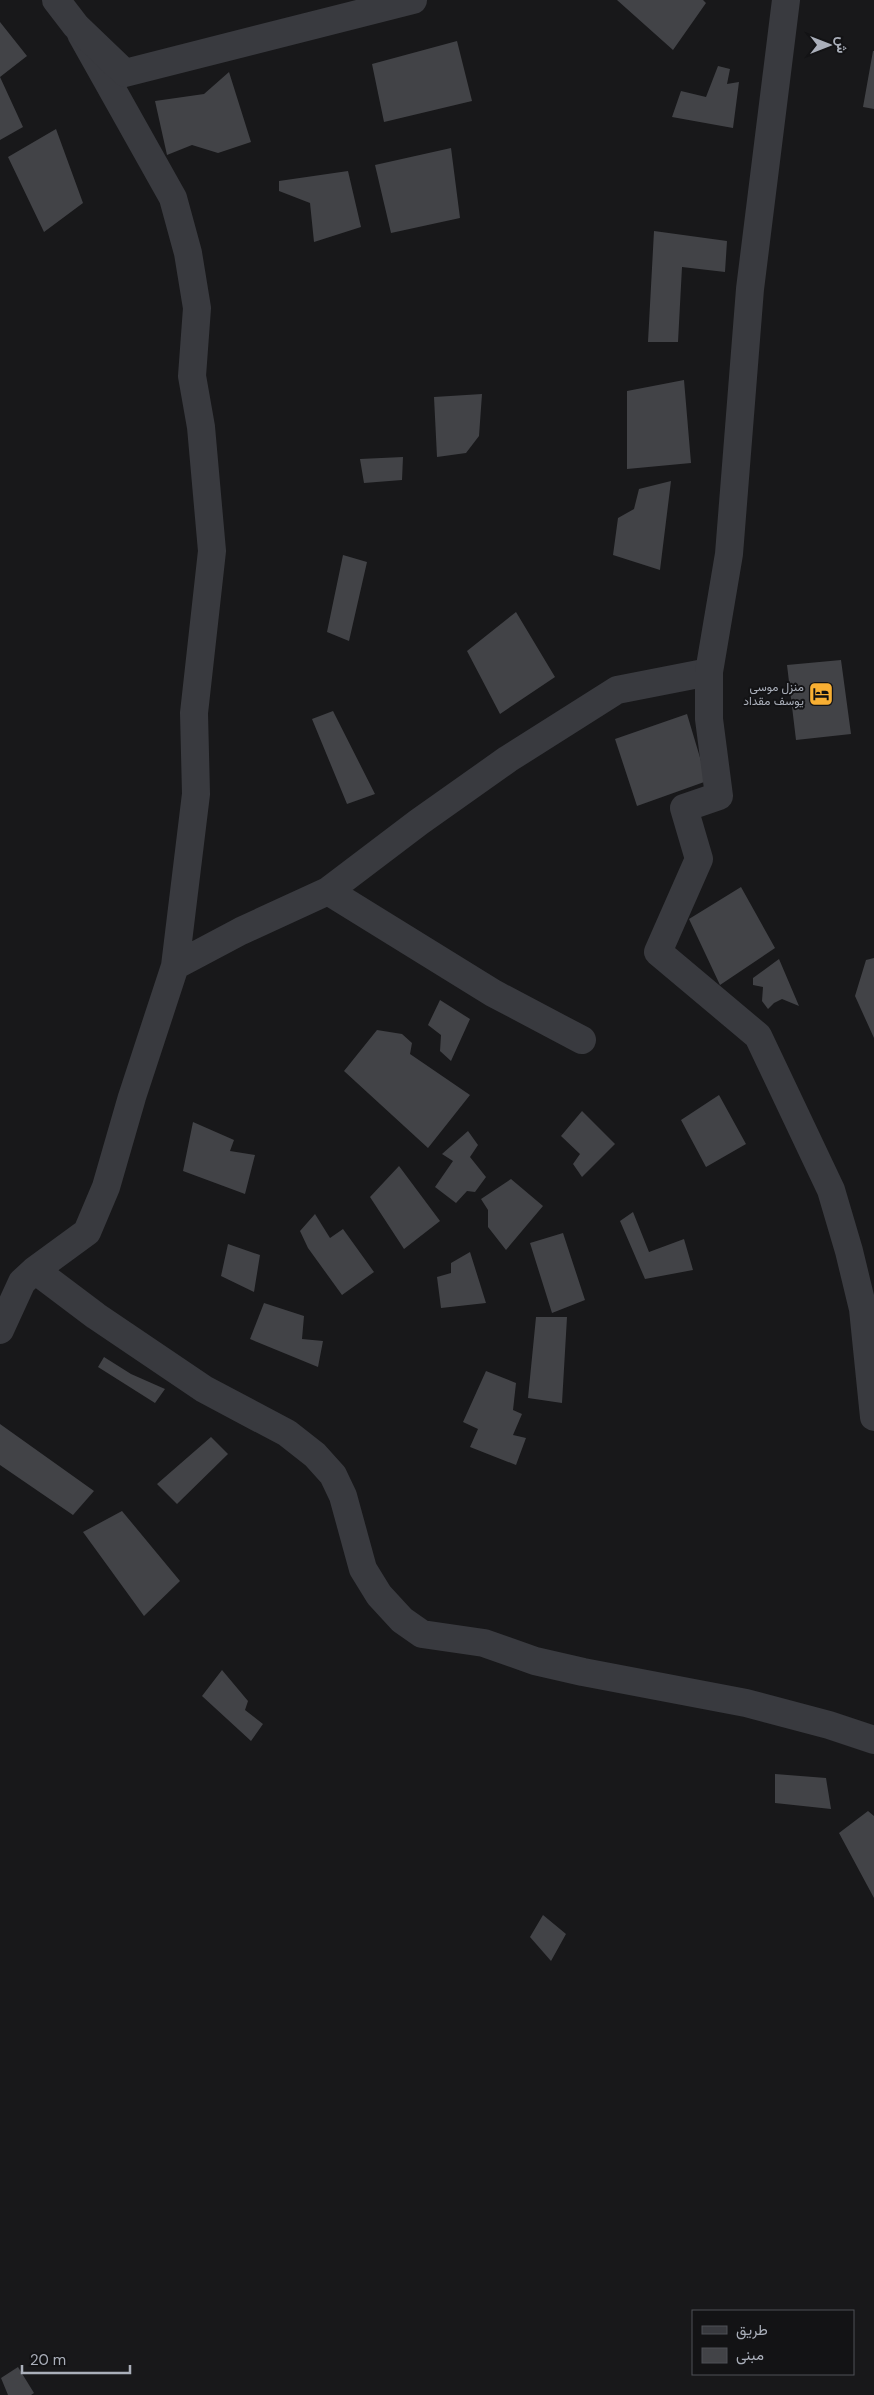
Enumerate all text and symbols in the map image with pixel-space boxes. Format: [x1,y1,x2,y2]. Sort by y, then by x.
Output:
north arrow [804,20,854,70]
text: ش [833,37,851,54]
place label: منزل موسى يوسف مقداد [743,679,804,709]
hotel icon: منزل موسى يوسف مقداد [808,681,834,707]
legend [692,2310,854,2375]
text: طريق [736,2320,768,2340]
scale bar [22,2342,130,2374]
text: مبنى [736,2345,764,2365]
text: 20 m [30,2350,66,2370]

